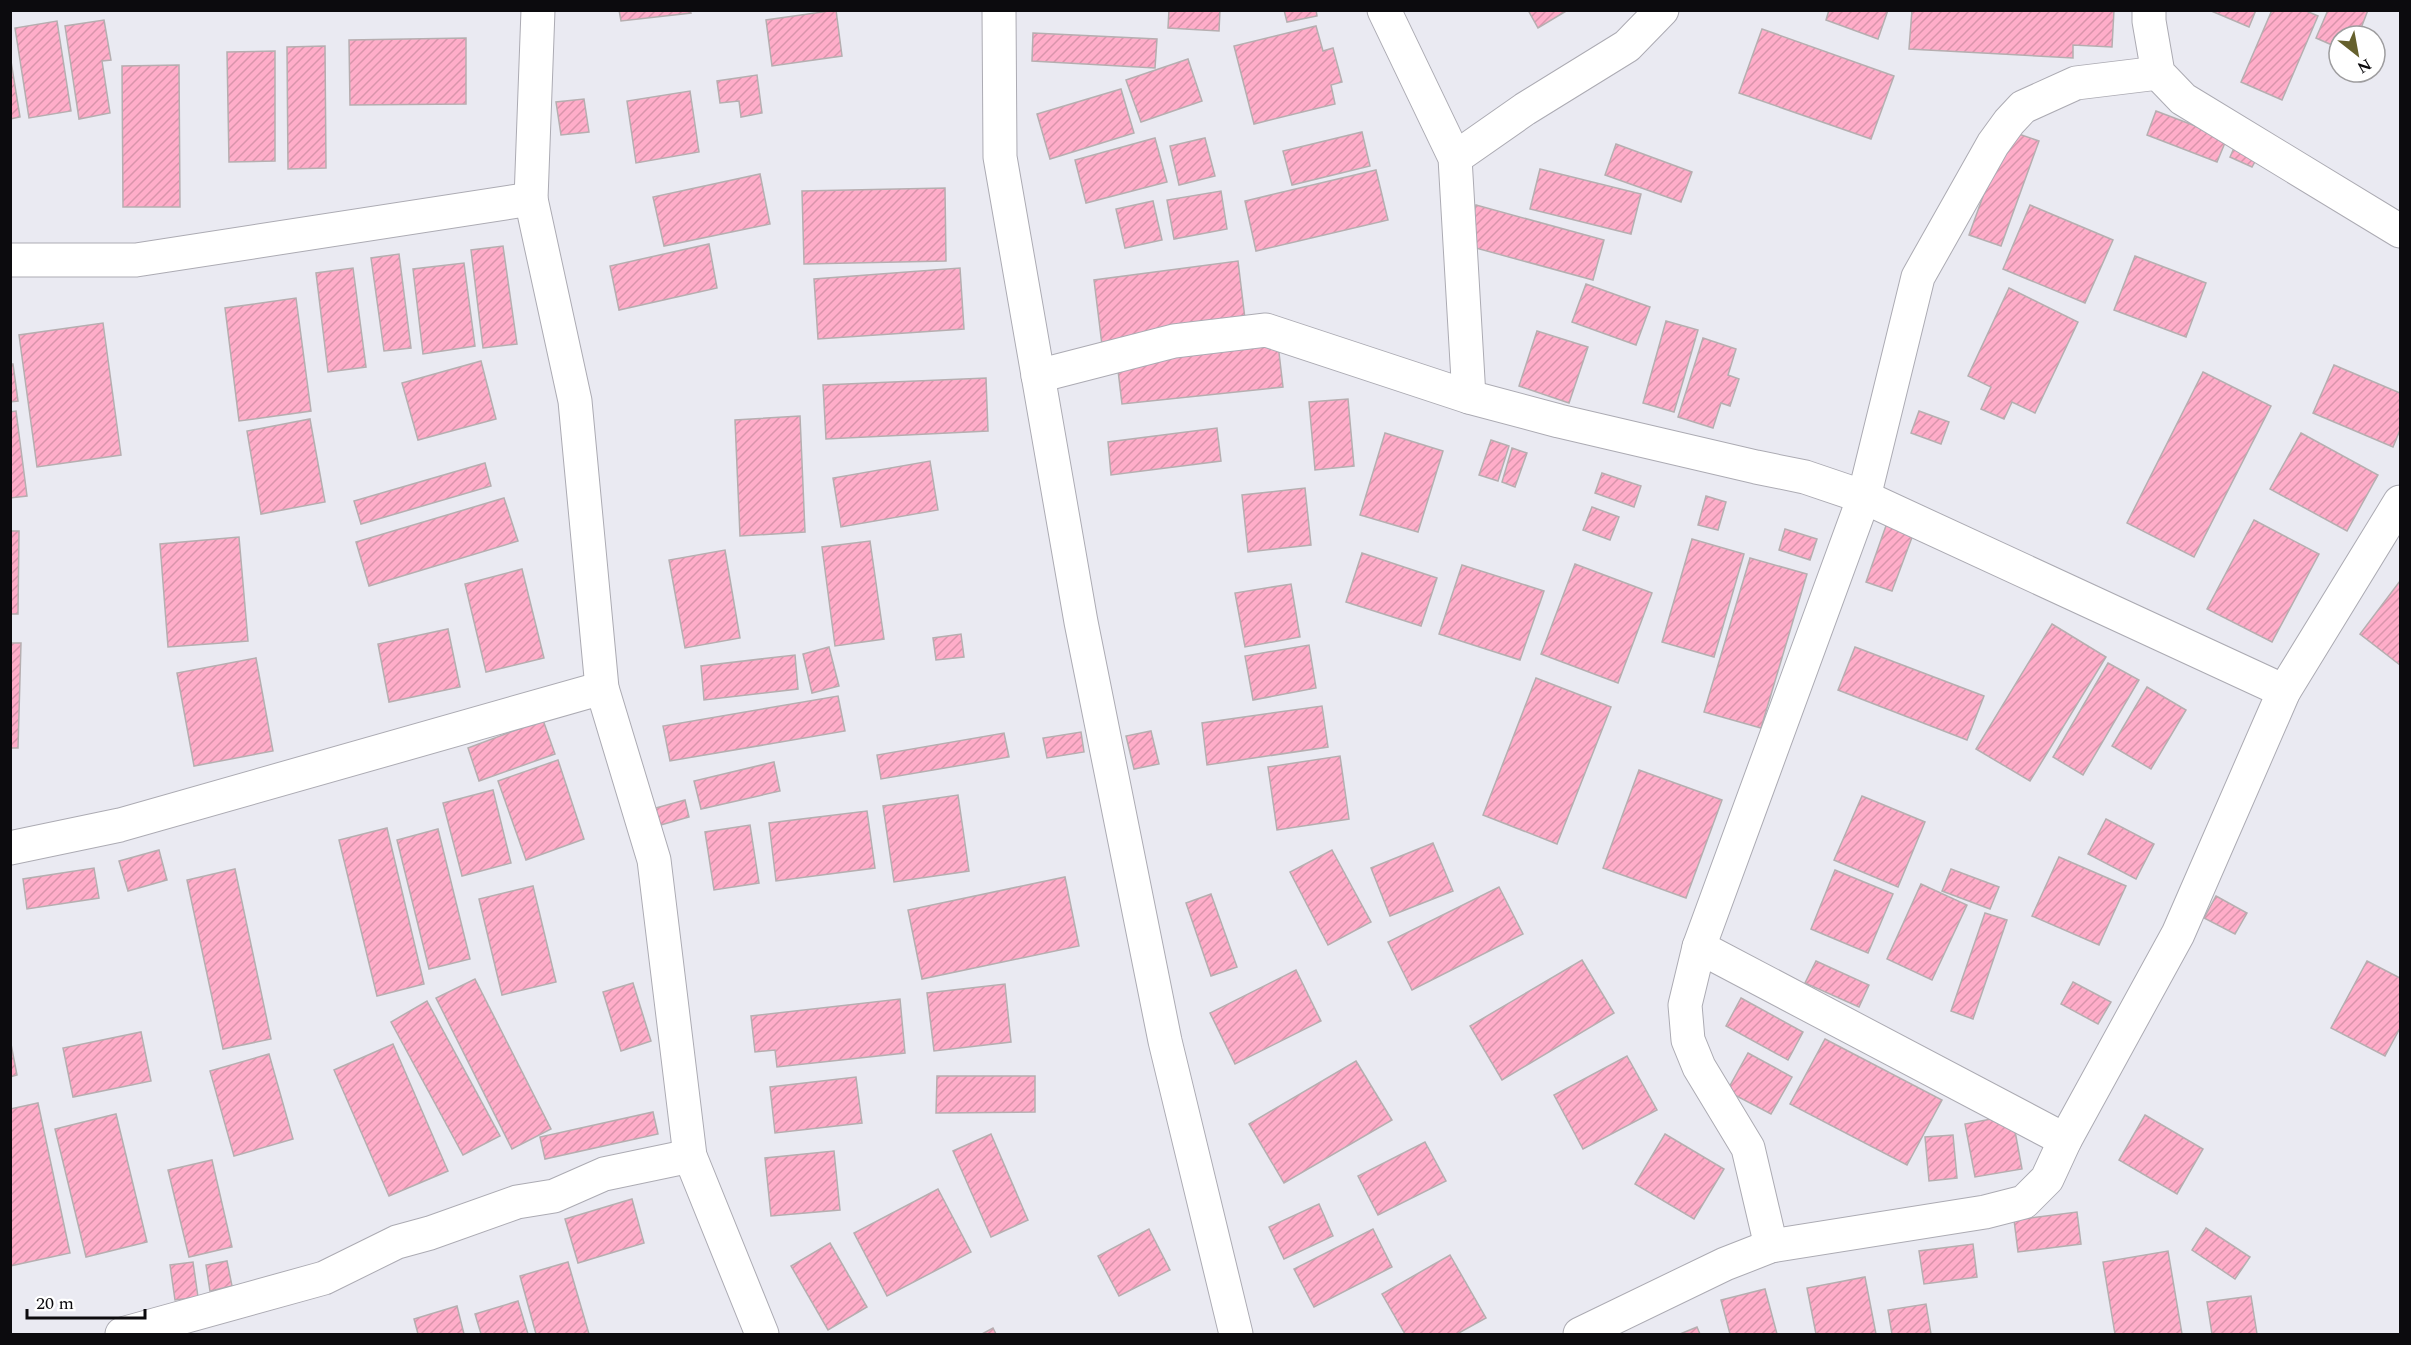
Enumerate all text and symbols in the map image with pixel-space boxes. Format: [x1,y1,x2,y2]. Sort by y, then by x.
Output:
north arrow [2327,24,2387,84]
text: N [2352,52,2376,80]
scale bar [27,1282,146,1320]
text: 20 m [36,1290,74,1317]

